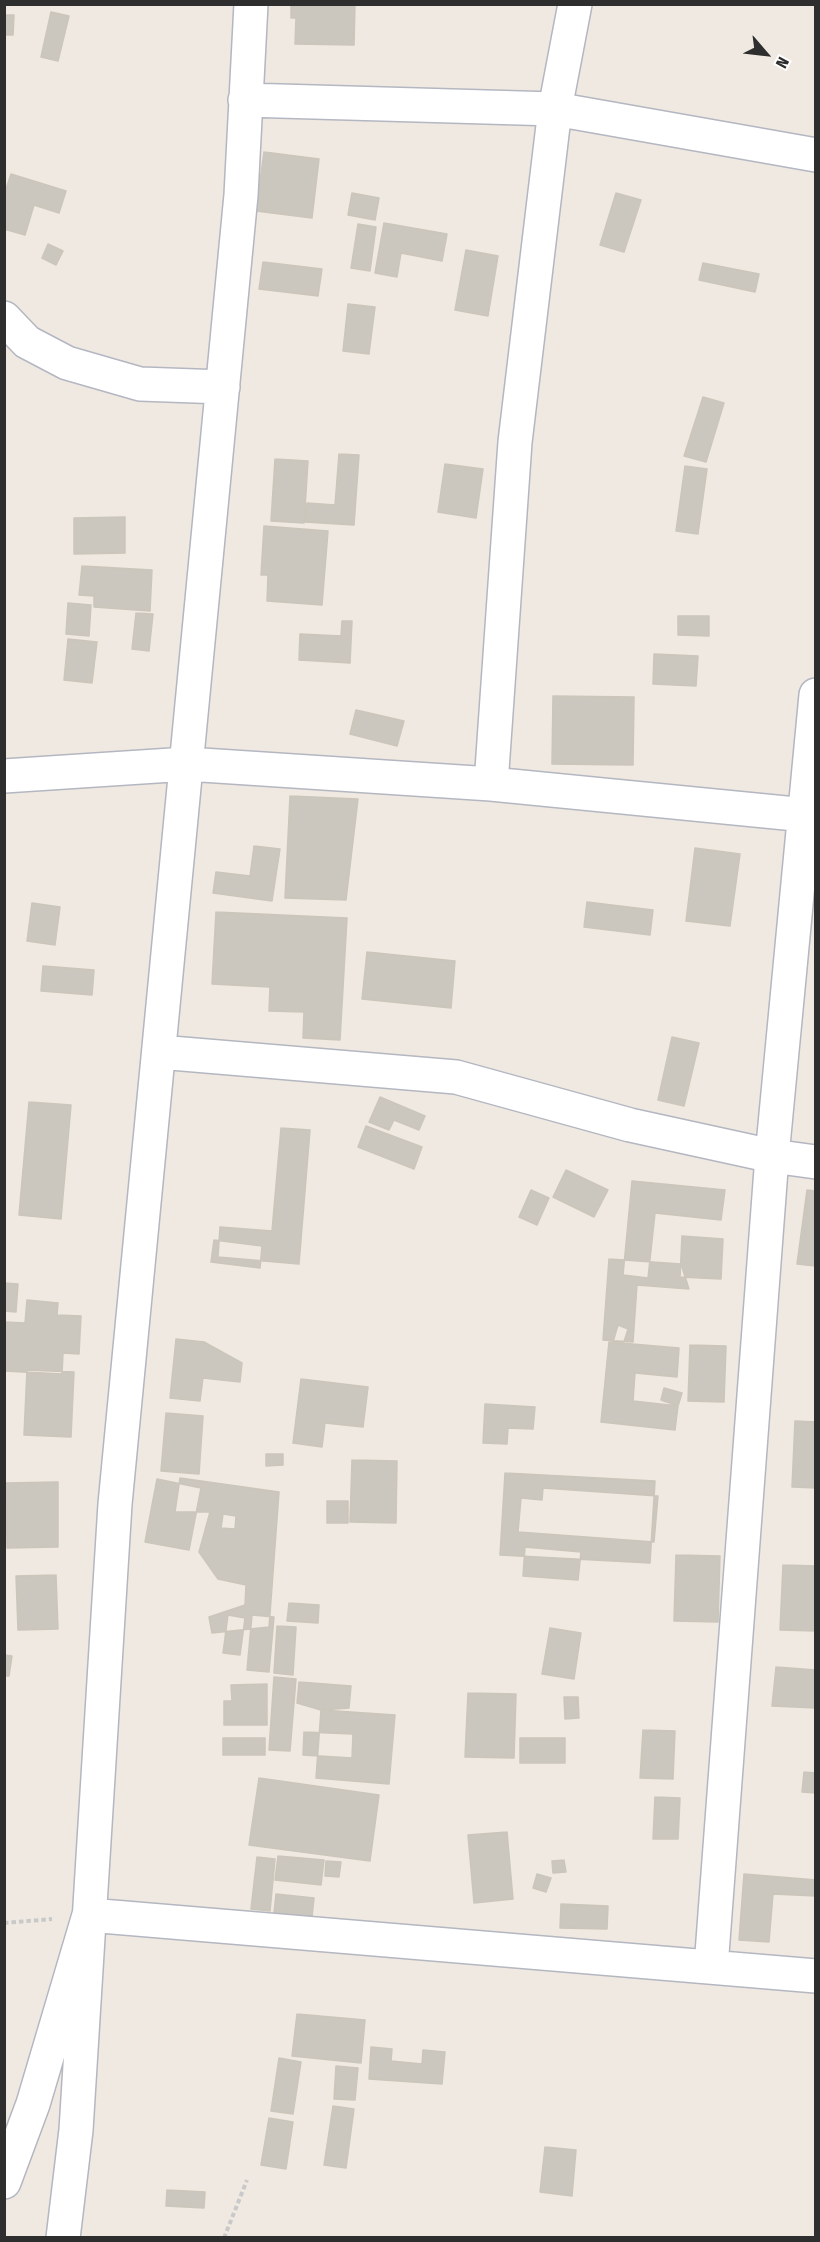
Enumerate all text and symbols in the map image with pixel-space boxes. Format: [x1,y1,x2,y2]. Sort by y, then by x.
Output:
north arrow [736,24,796,84]
text: N [772,54,793,71]

